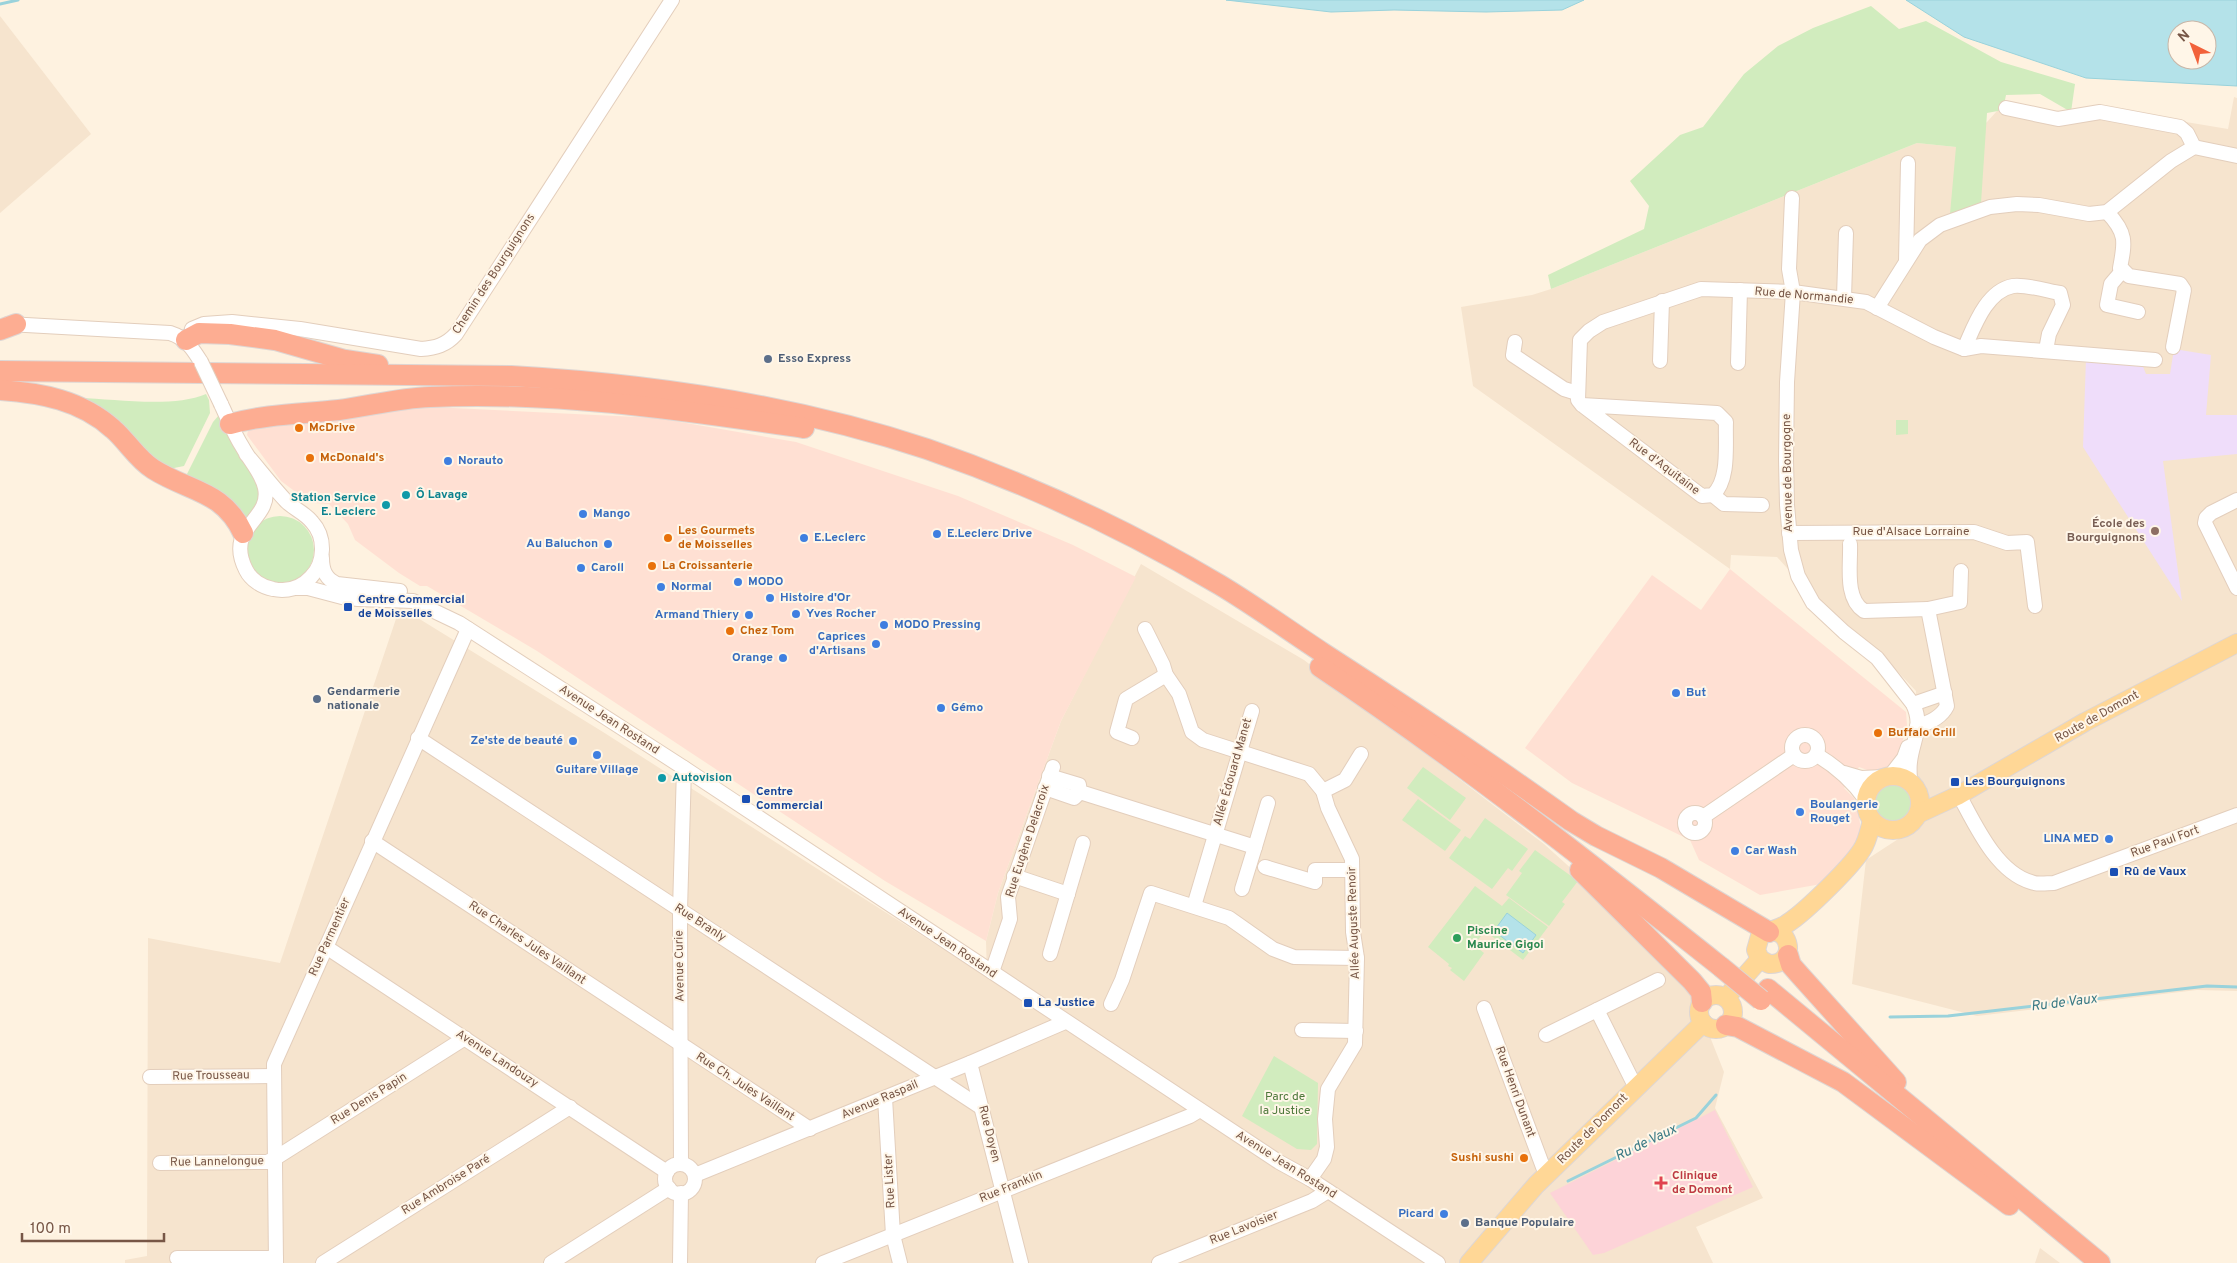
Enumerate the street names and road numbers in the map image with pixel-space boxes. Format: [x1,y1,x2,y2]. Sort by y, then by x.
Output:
street label: Chemin des Bourguignons [449,211,539,337]
street label: Rue de Normandie [1754,284,1854,308]
street label: Avenue de Bourgogne [1779,414,1797,532]
street label: Rue d'Aquitaine [1625,435,1703,499]
street label: Rue d'Alsace Lorraine [1853,524,1969,540]
street label: Avenue Jean Rostand [556,682,662,758]
street label: Route de Domont [2052,687,2142,747]
street label: Allée Édouard Manet [1210,716,1256,828]
street label: Rue Eugène Delacroix [1002,783,1054,899]
street label: Rue Paul Fort [2128,822,2202,862]
street label: Allée Auguste Renoir [1344,866,1364,980]
street label: Rue Parmentier [306,895,355,979]
street label: Rue Charles Jules Vaillant [465,898,589,988]
street label: Rue Branly [671,900,729,946]
street label: Avenue Jean Rostand [894,904,1000,982]
street label: Avenue Curie [671,930,689,1002]
street label: Avenue Landouzy [453,1026,541,1092]
street label: Rue Henri Dunant [1491,1044,1539,1140]
street label: Rue Ch. Jules Vaillant [692,1049,798,1125]
street label: Rue Trousseau [172,1067,250,1085]
street label: Rue Denis Papin [328,1069,410,1129]
street label: Avenue Raspail [839,1077,921,1123]
street label: Route de Domont [1554,1090,1632,1168]
street label: Rue Doyen [974,1104,1004,1164]
street label: Avenue Jean Rostand [1232,1127,1340,1203]
street label: Rue Ambroise Paré [399,1151,493,1219]
street label: Rue Lannelongue [170,1153,264,1171]
street label: Rue Lister [881,1153,899,1209]
street label: Rue Franklin [977,1167,1045,1207]
street label: Rue Lavoisier [1207,1207,1281,1249]

